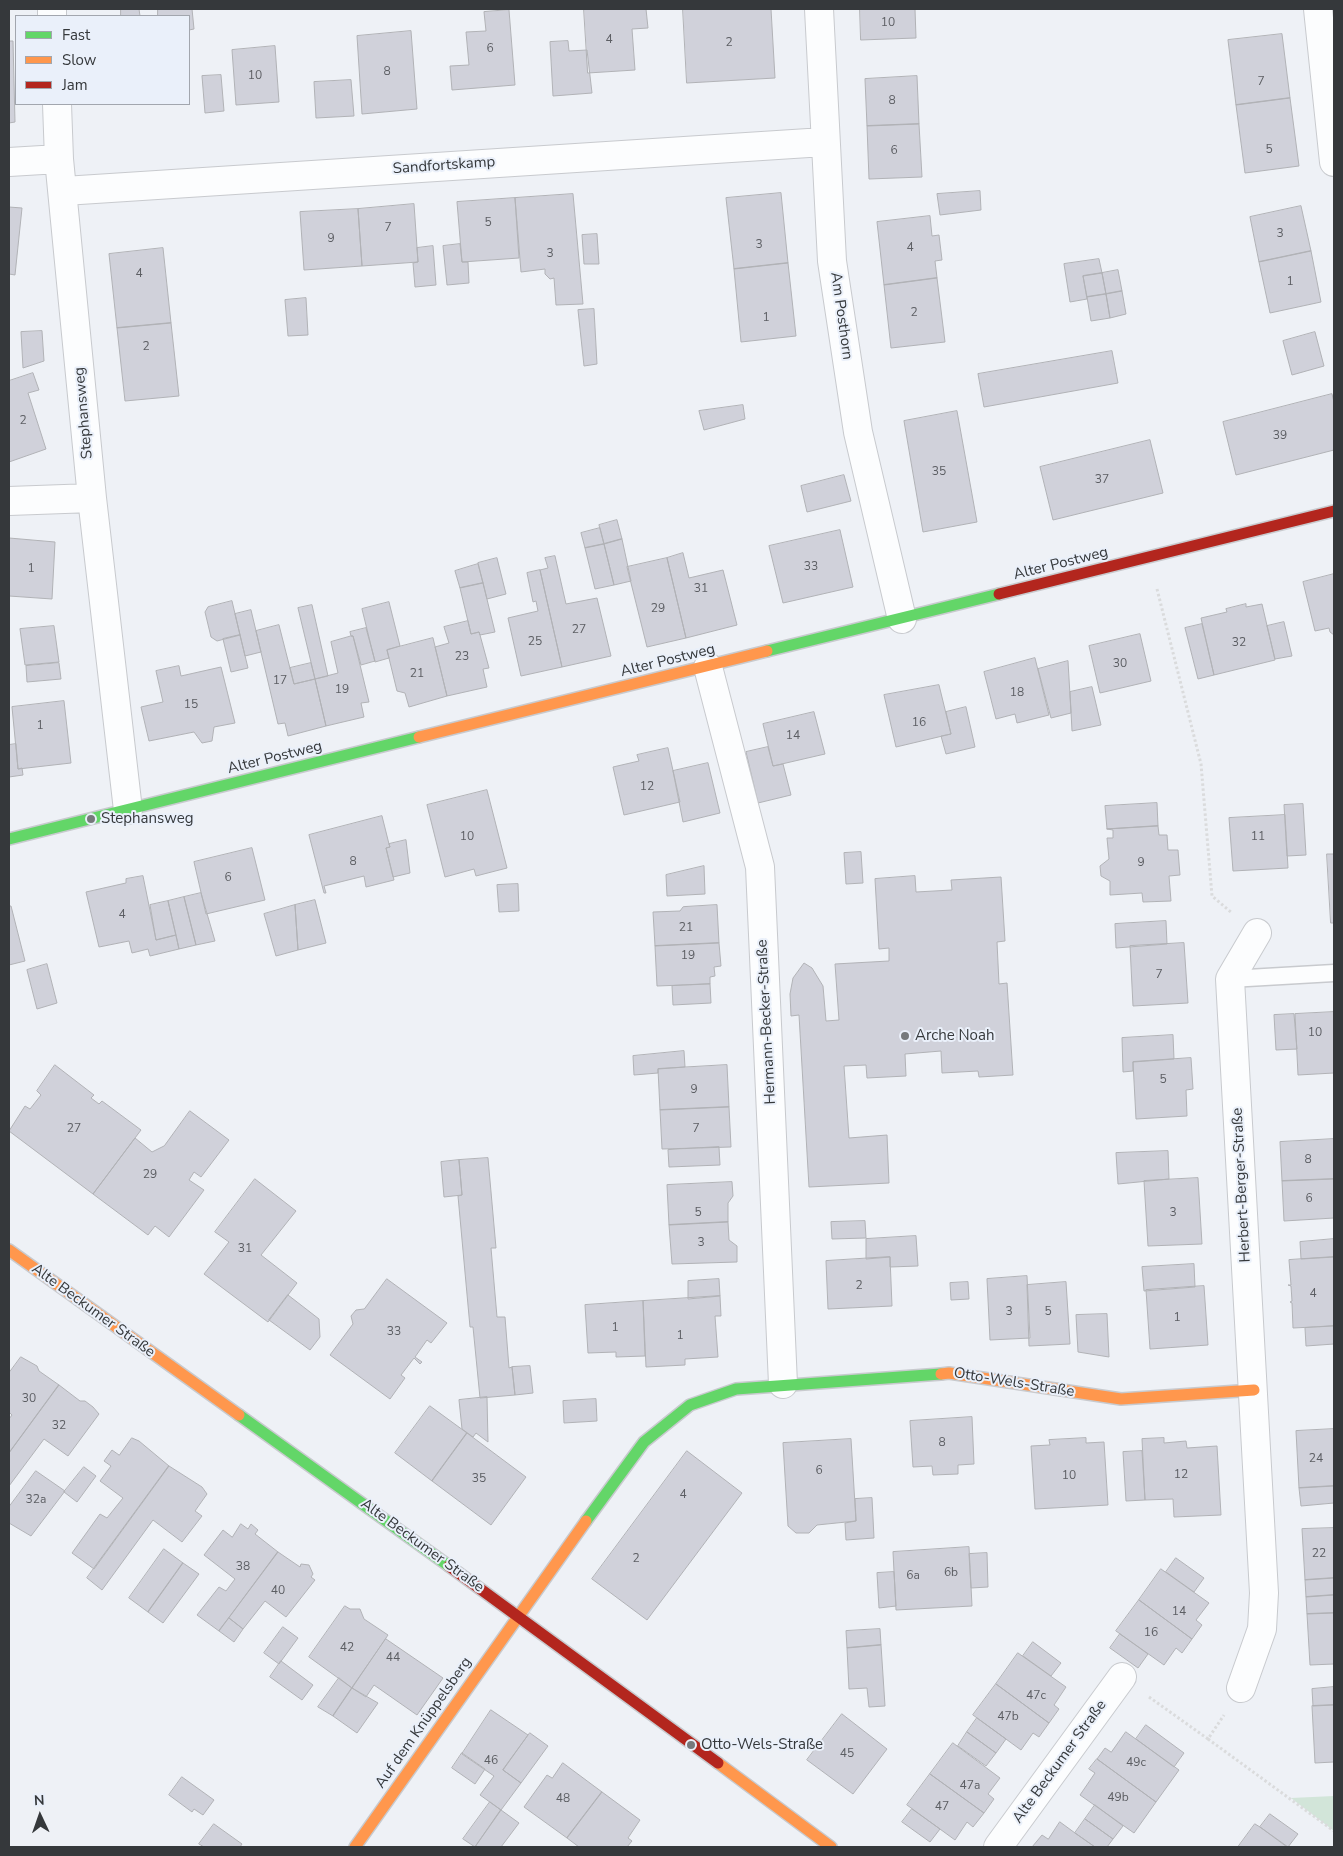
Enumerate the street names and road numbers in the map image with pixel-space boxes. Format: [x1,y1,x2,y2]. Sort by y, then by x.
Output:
street label: Sandfortskamp [392,153,496,179]
street label: Am Posthorn [826,271,856,361]
street label: Stephansweg [71,366,97,460]
street label: Alter Postweg [1012,544,1110,584]
street label: Alter Postweg [619,641,717,681]
street label: Alter Postweg [226,738,324,778]
street label: Hermann-Becker-Straße [754,939,780,1105]
street label: Herbert-Berger-Straße [1229,1107,1255,1263]
street label: Alte Beckumer Straße [28,1260,158,1362]
street label: Otto-Wels-Straße [952,1365,1076,1401]
street label: Alte Beckumer Straße [357,1495,487,1597]
street label: Auf dem Knüppelsberg [372,1654,476,1792]
street label: Alte Beckumer Straße [1009,1697,1111,1827]

